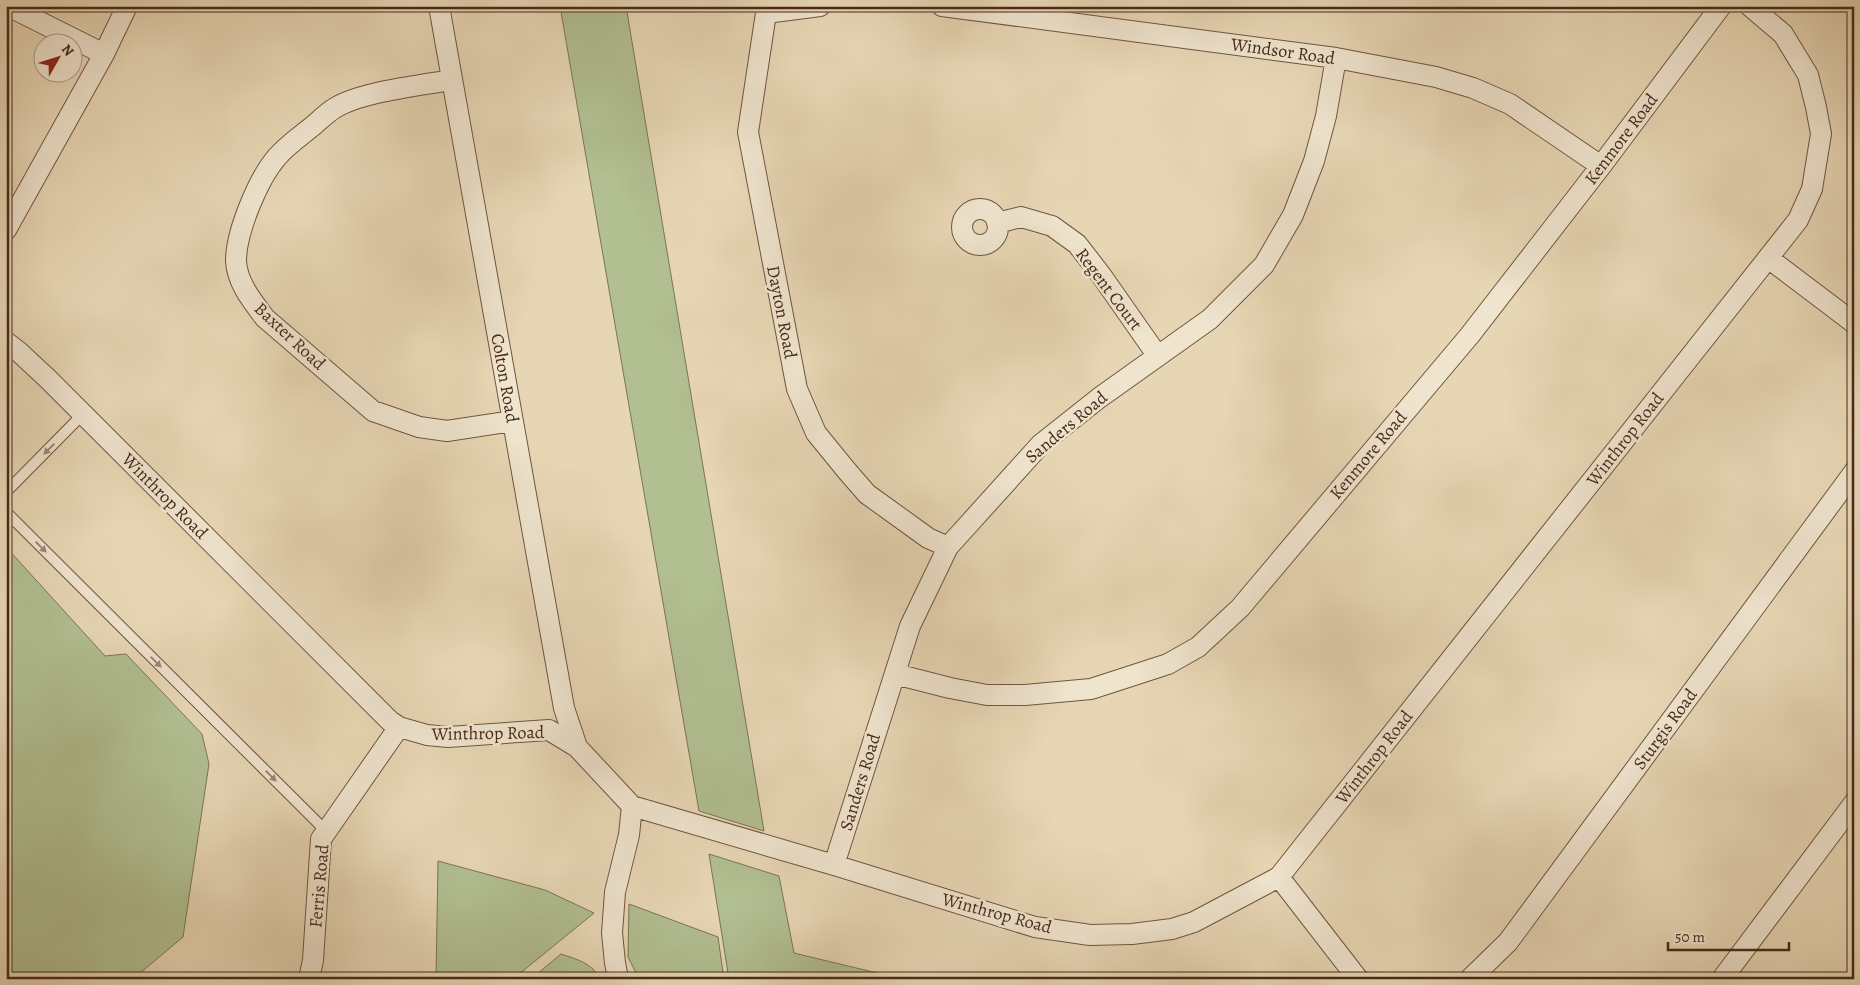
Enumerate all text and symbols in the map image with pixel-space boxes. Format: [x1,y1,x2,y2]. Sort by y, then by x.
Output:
north arrow [32,32,82,82]
street label: Windsor Road [1228,32,1337,70]
text: N [57,40,78,60]
street label: Kenmore Road [1579,88,1663,190]
street label: Regent Court [1070,243,1148,335]
street label: Dayton Road [761,263,803,361]
street label: Baxter Road [249,297,331,376]
street label: Colton Road [485,332,525,425]
street label: Sanders Road [1020,385,1112,468]
street label: Winthrop Road [1580,387,1669,492]
street label: Kenmore Road [1324,405,1412,504]
one-way arrow [43,443,55,455]
street label: Winthrop Road [116,447,214,545]
one-way arrow [35,541,47,553]
one-way arrow [150,655,162,667]
street label: Sturgis Road [1628,683,1703,774]
street label: Winthrop Road [1329,705,1418,810]
street label: Winthrop Road [430,720,545,746]
street label: Sanders Road [834,730,886,833]
one-way arrow [265,770,277,782]
street label: Ferris Road [303,843,335,929]
street label: Winthrop Road [938,887,1055,939]
scale bar [1668,920,1789,952]
text: 50 m [1675,927,1705,947]

